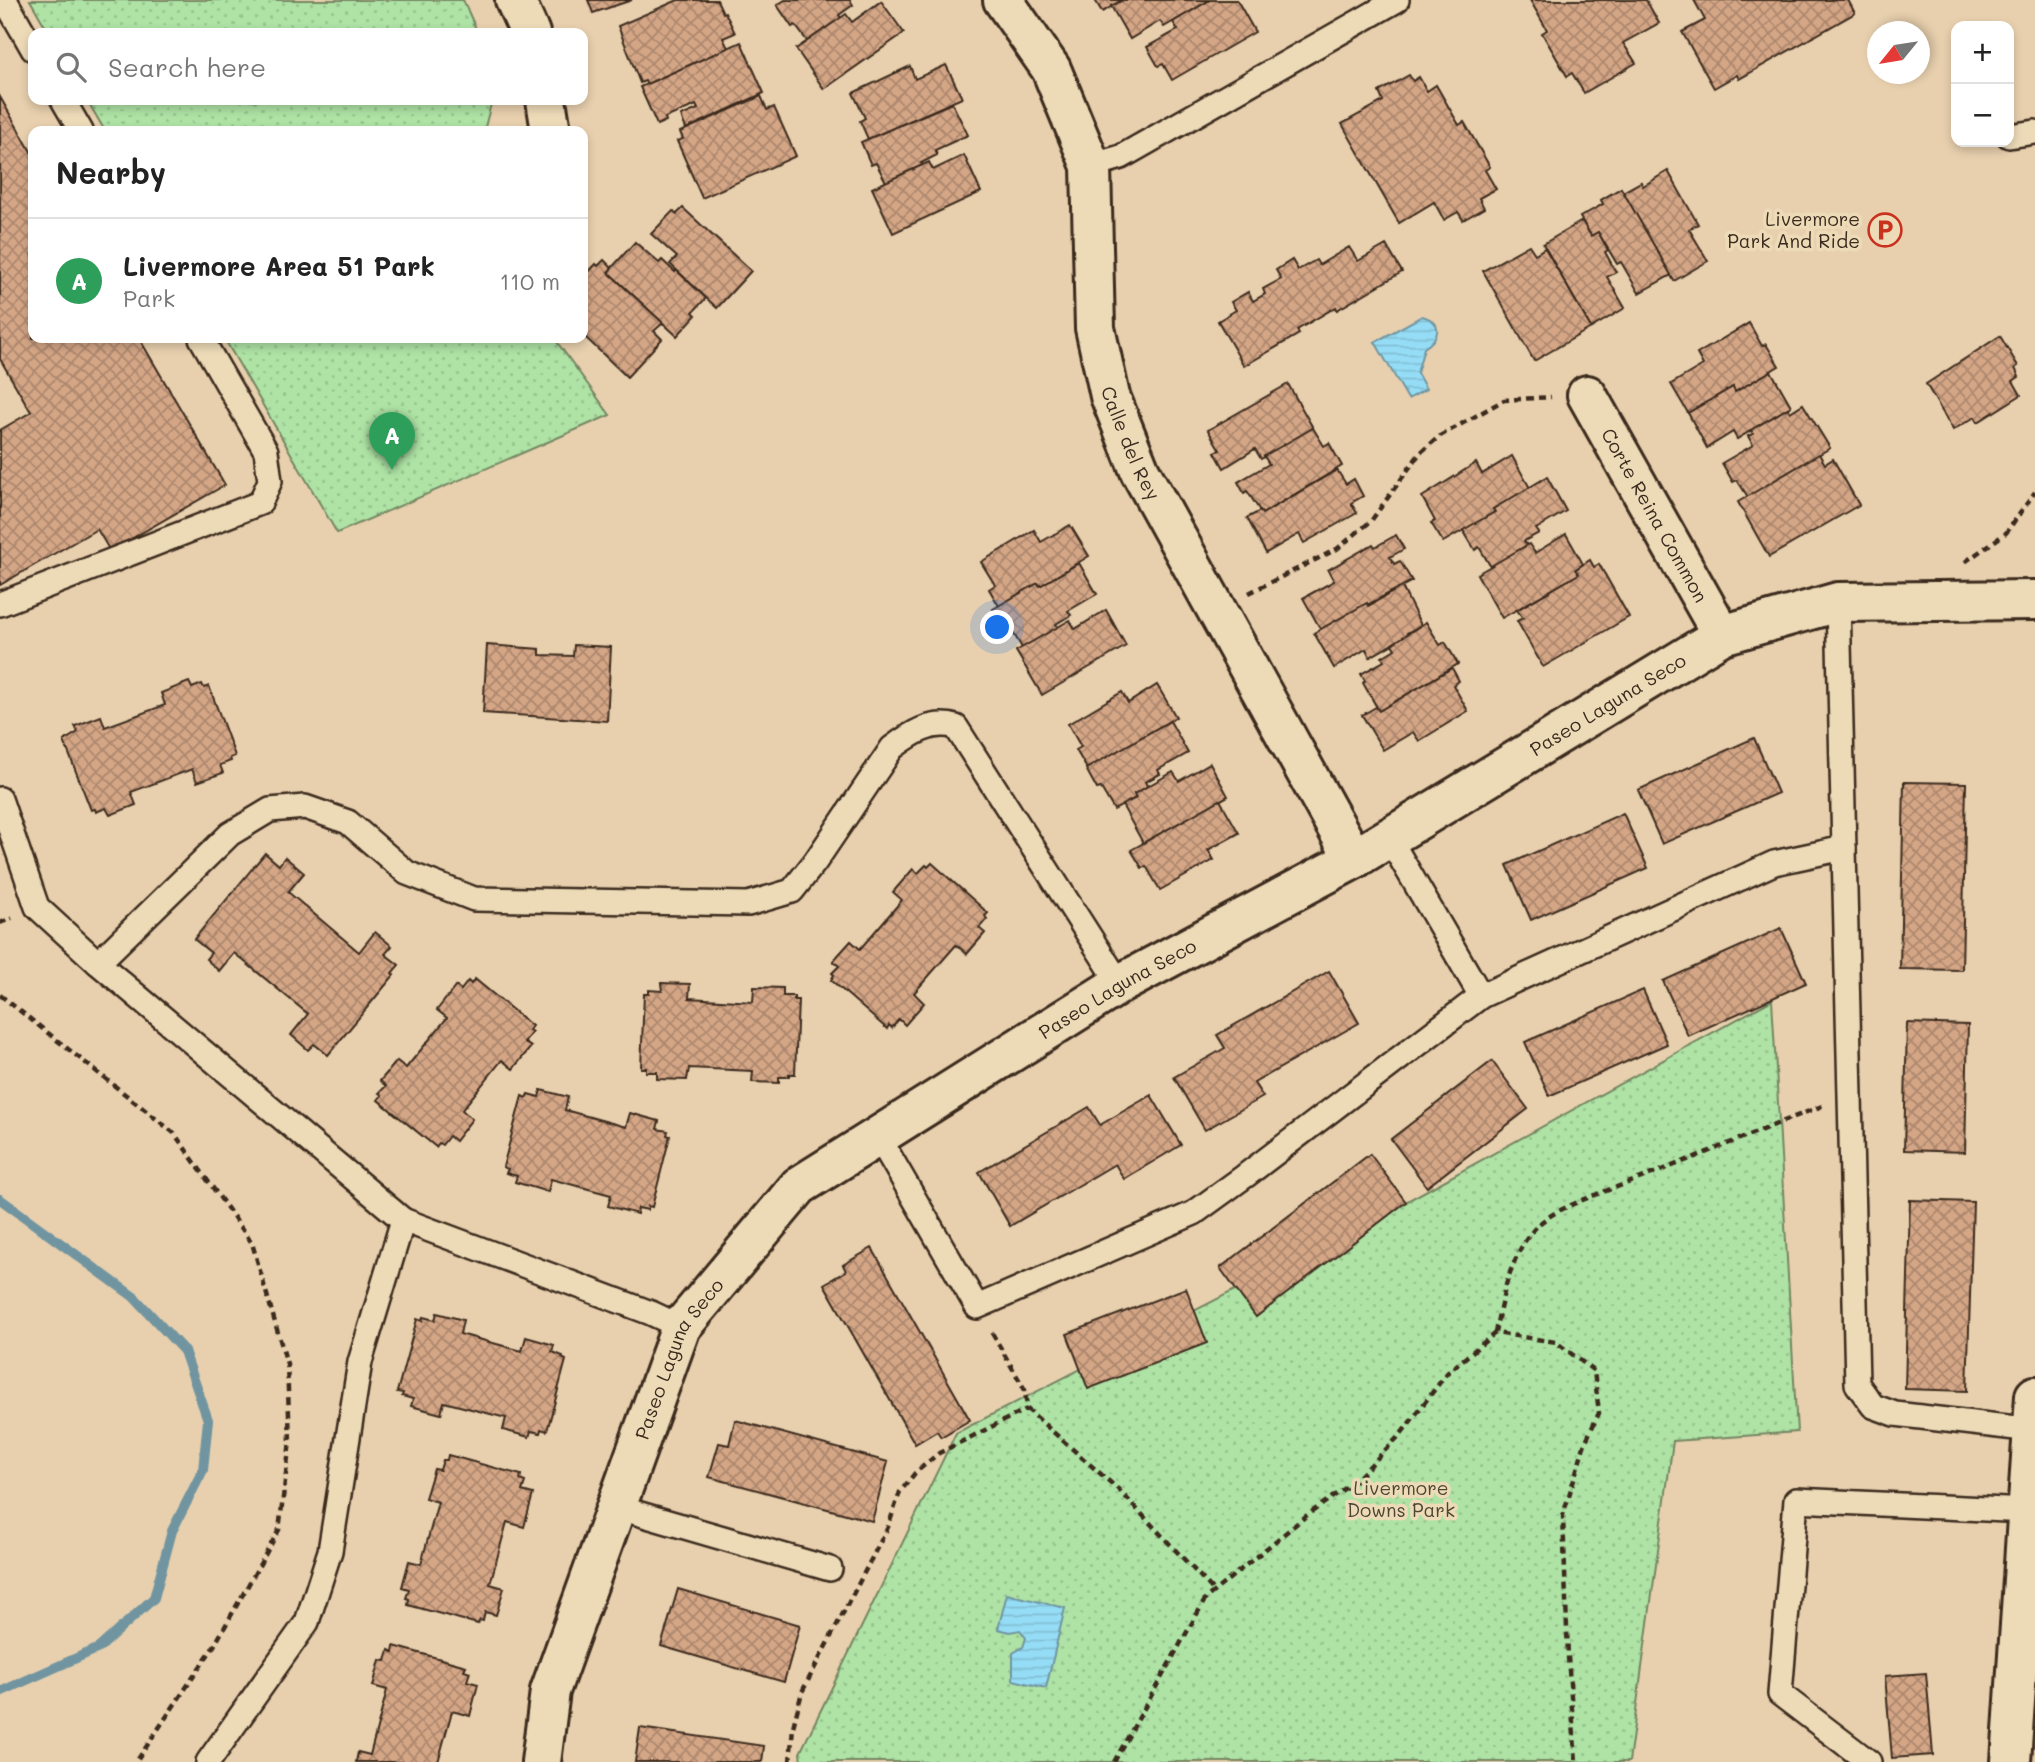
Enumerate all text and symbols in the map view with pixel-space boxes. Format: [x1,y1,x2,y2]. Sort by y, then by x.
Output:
north arrow [1867,21,1930,84]
map controls [1951,21,2014,147]
button: + [1951,21,2014,84]
search box [28,28,588,105]
icon: search [52,48,90,86]
text: Search here [108,50,266,84]
button: − [1951,84,2014,147]
text: Nearby [56,152,166,192]
place label: Livermore Park And Ride [1727,206,1860,253]
parking icon: Livermore Park And Ride [1866,211,1904,249]
text: Livermore Area 51 Park [123,249,435,283]
text: A [71,266,87,296]
text: 110 m [500,266,560,296]
text: Park [123,283,175,313]
street label: Calle del Rey [1096,384,1166,504]
pin: A [369,412,415,470]
street label: Corte Reina Common [1596,424,1714,607]
your location [980,610,1014,644]
street label: Paseo Laguna Seco [1525,647,1690,761]
street label: Paseo Laguna Seco [1034,933,1200,1044]
street label: Paseo Laguna Seco [629,1273,729,1443]
park label: Livermore Downs Park [1347,1475,1455,1522]

